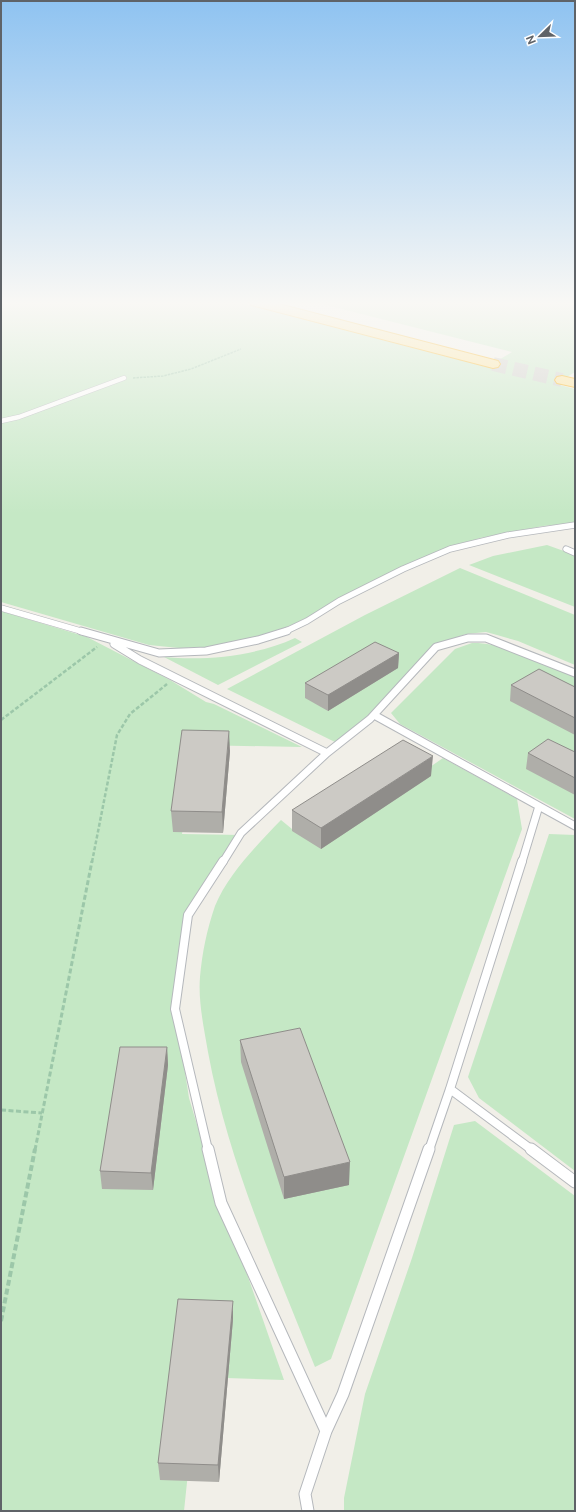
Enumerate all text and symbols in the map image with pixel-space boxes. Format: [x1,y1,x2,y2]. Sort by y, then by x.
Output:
north arrow [520,16,560,56]
text: N [524,34,538,46]

